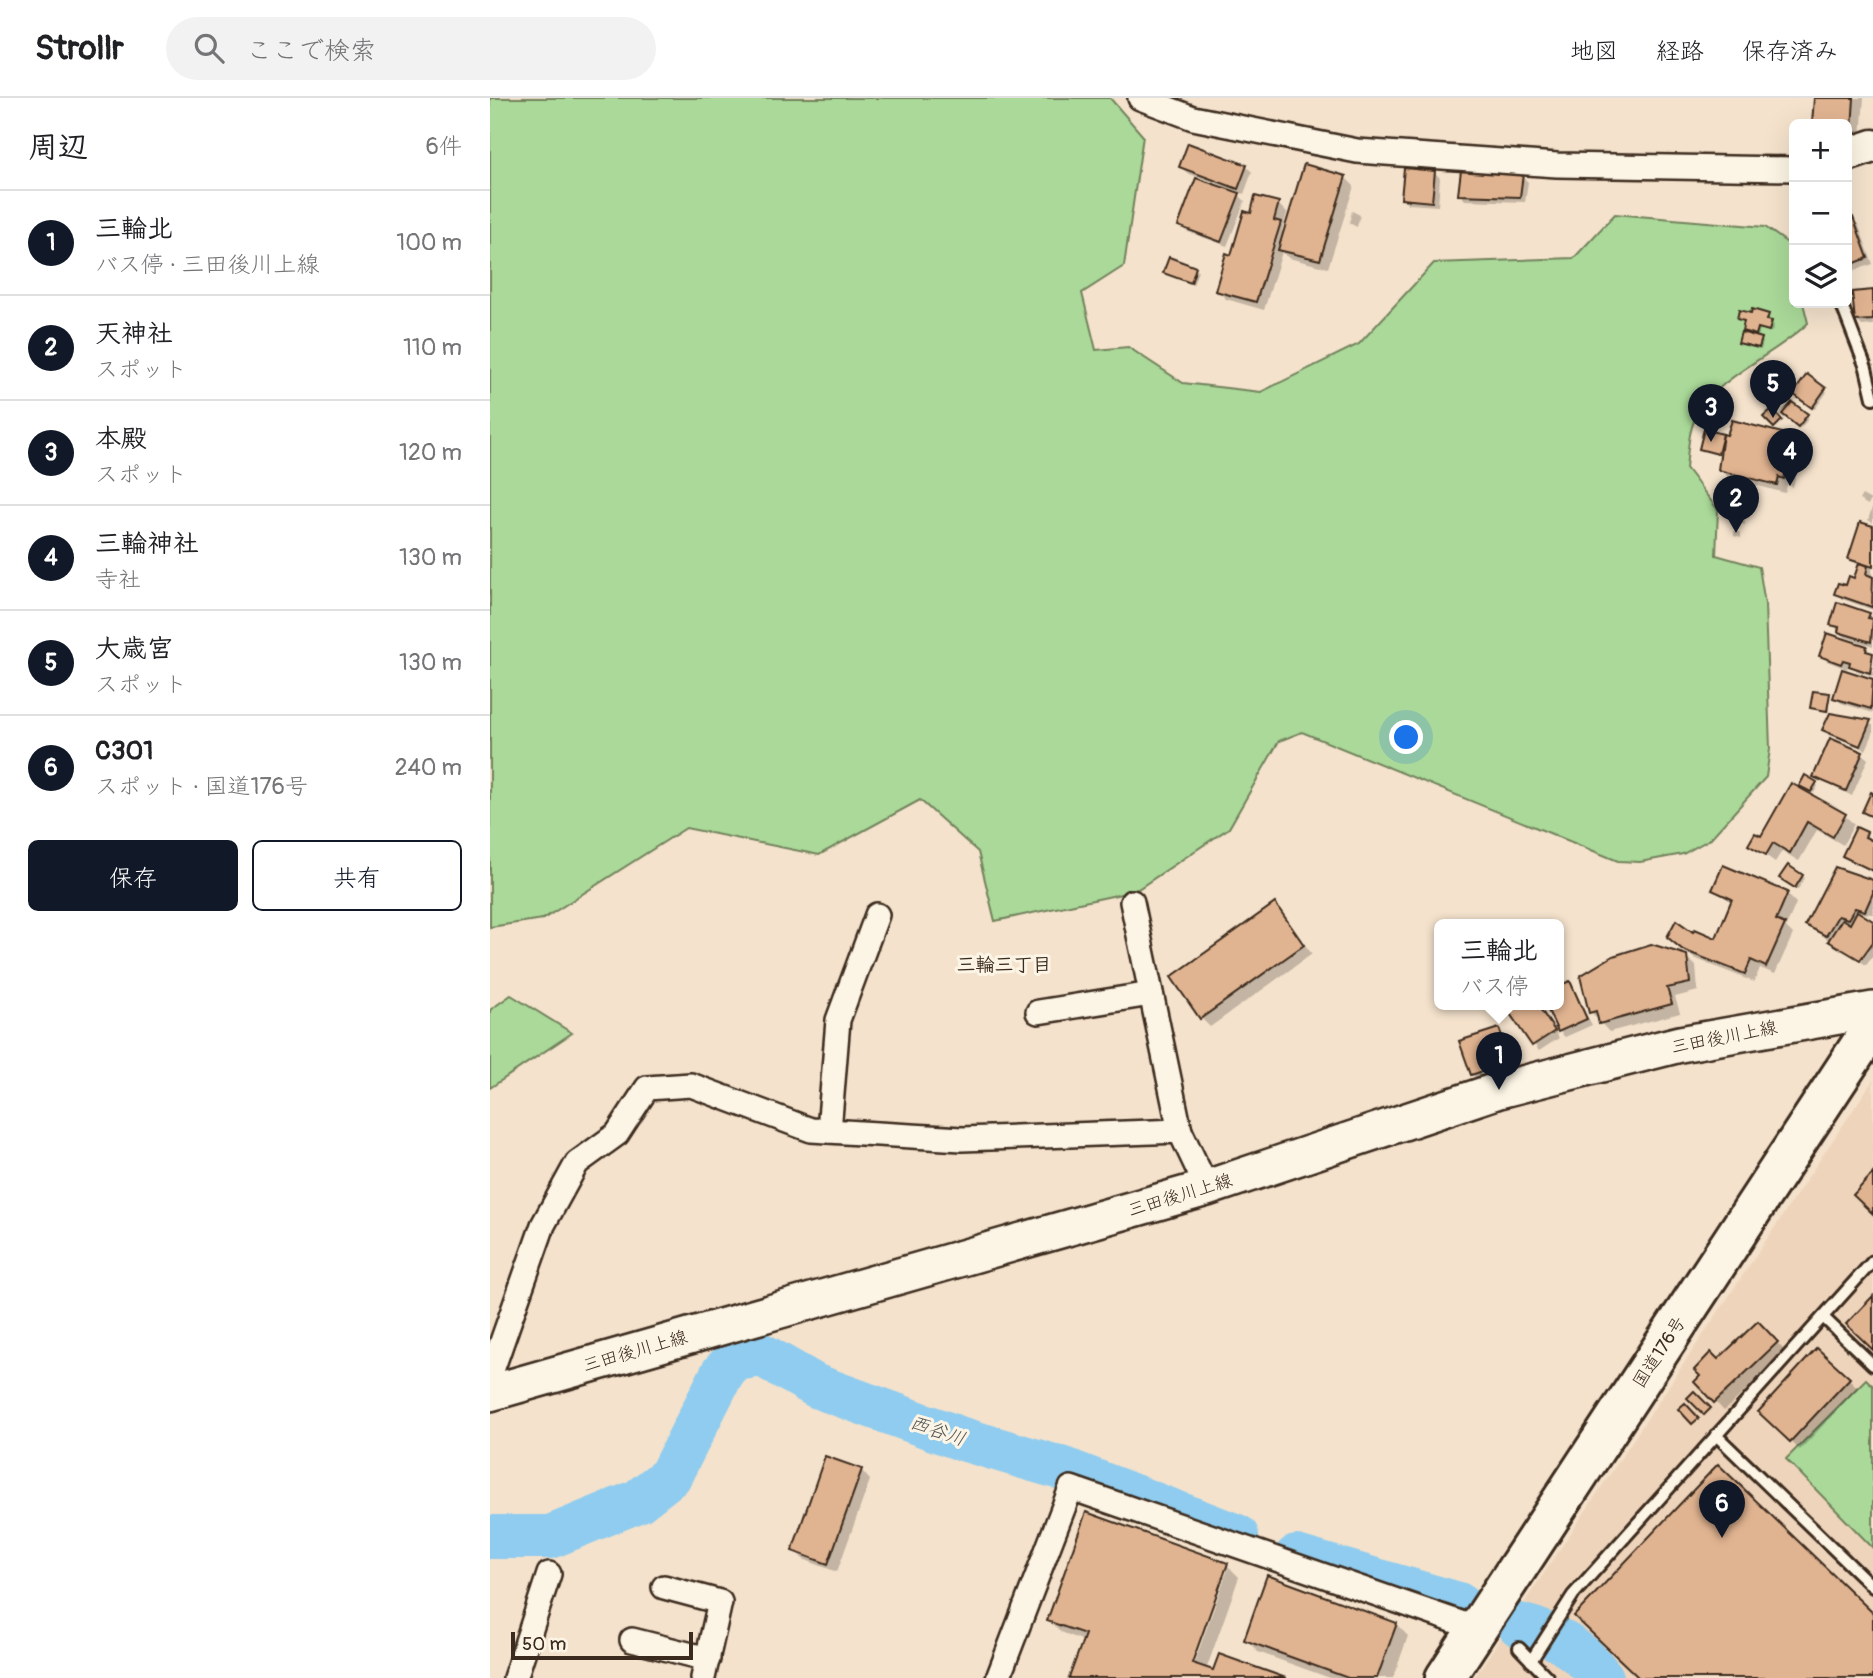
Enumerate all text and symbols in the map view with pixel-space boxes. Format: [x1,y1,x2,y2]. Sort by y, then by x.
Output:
search box [166,17,656,80]
text: Strollr [35,28,124,69]
icon: search [190,29,228,67]
text: ここで検索 [246,35,376,67]
text: 地図 [1570,37,1618,66]
text: 経路 [1656,37,1704,66]
text: 保存済み [1742,37,1838,66]
map controls [1789,119,1852,308]
button: + [1789,119,1852,182]
text: 周辺 [28,129,88,166]
text: 6件 [426,132,462,161]
button: − [1789,182,1852,245]
text: 三輪北 [95,213,173,245]
text: 1 [47,228,56,257]
text: 100 m [396,228,462,257]
button: layers [1789,245,1852,308]
text: バス停 · 三田後川上線 [95,250,319,279]
text: 天神社 [95,318,173,350]
text: 2 [45,333,57,362]
text: 110 m [403,333,462,362]
text: スポット [95,355,187,384]
pin: 5 [1750,360,1796,418]
pin: 3 [1688,384,1734,442]
text: 本殿 [95,423,147,455]
pin: 4 [1767,428,1813,486]
text: 3 [45,438,57,467]
text: 120 m [399,438,462,467]
text: スポット [95,460,187,489]
pin: 2 [1713,475,1759,533]
text: 三輪神社 [95,528,199,560]
text: 4 [44,543,58,572]
text: 130 m [399,543,462,572]
text: 寺社 [95,565,141,594]
text: 大歳宮 [95,633,173,665]
text: 5 [45,648,57,677]
text: 130 m [399,648,462,677]
text: スポット [95,670,187,699]
your location [1389,720,1423,754]
text: C301 [95,735,153,767]
text: 6 [44,753,58,782]
text: 240 m [395,753,462,782]
text: スポット · 国道176号 [95,772,308,801]
button: 保存 [28,840,238,911]
button: 共有 [252,840,462,911]
popup [1434,919,1564,1010]
text: 三輪北 [1460,935,1538,967]
district label: 三輪三丁目 [956,953,1052,977]
text: バス停 [1460,972,1529,1001]
street label: 三田後川上線 [1669,1016,1779,1059]
pin: 1 [1476,1032,1522,1090]
street label: 三田後川上線 [1125,1169,1235,1222]
street label: 国道176号 [1628,1312,1691,1393]
street label: 三田後川上線 [580,1326,690,1377]
water label: 西谷川 [907,1410,969,1452]
pin: 6 [1699,1480,1745,1538]
scale bar [511,1629,693,1661]
text: 50 m [522,1632,566,1656]

